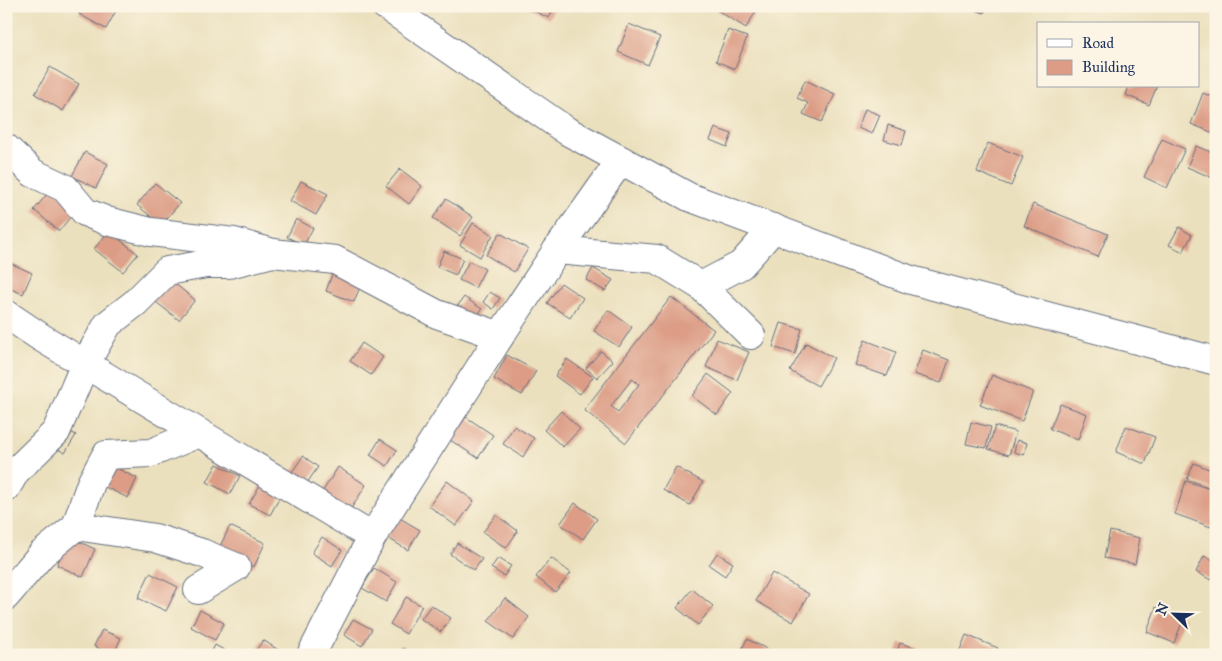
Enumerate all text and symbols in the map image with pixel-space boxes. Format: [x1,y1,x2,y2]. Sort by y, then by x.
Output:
legend [1037,22,1200,88]
text: Road [1082,34,1114,52]
text: Building [1082,58,1136,76]
north arrow [1150,588,1200,638]
text: N [1152,600,1173,618]

